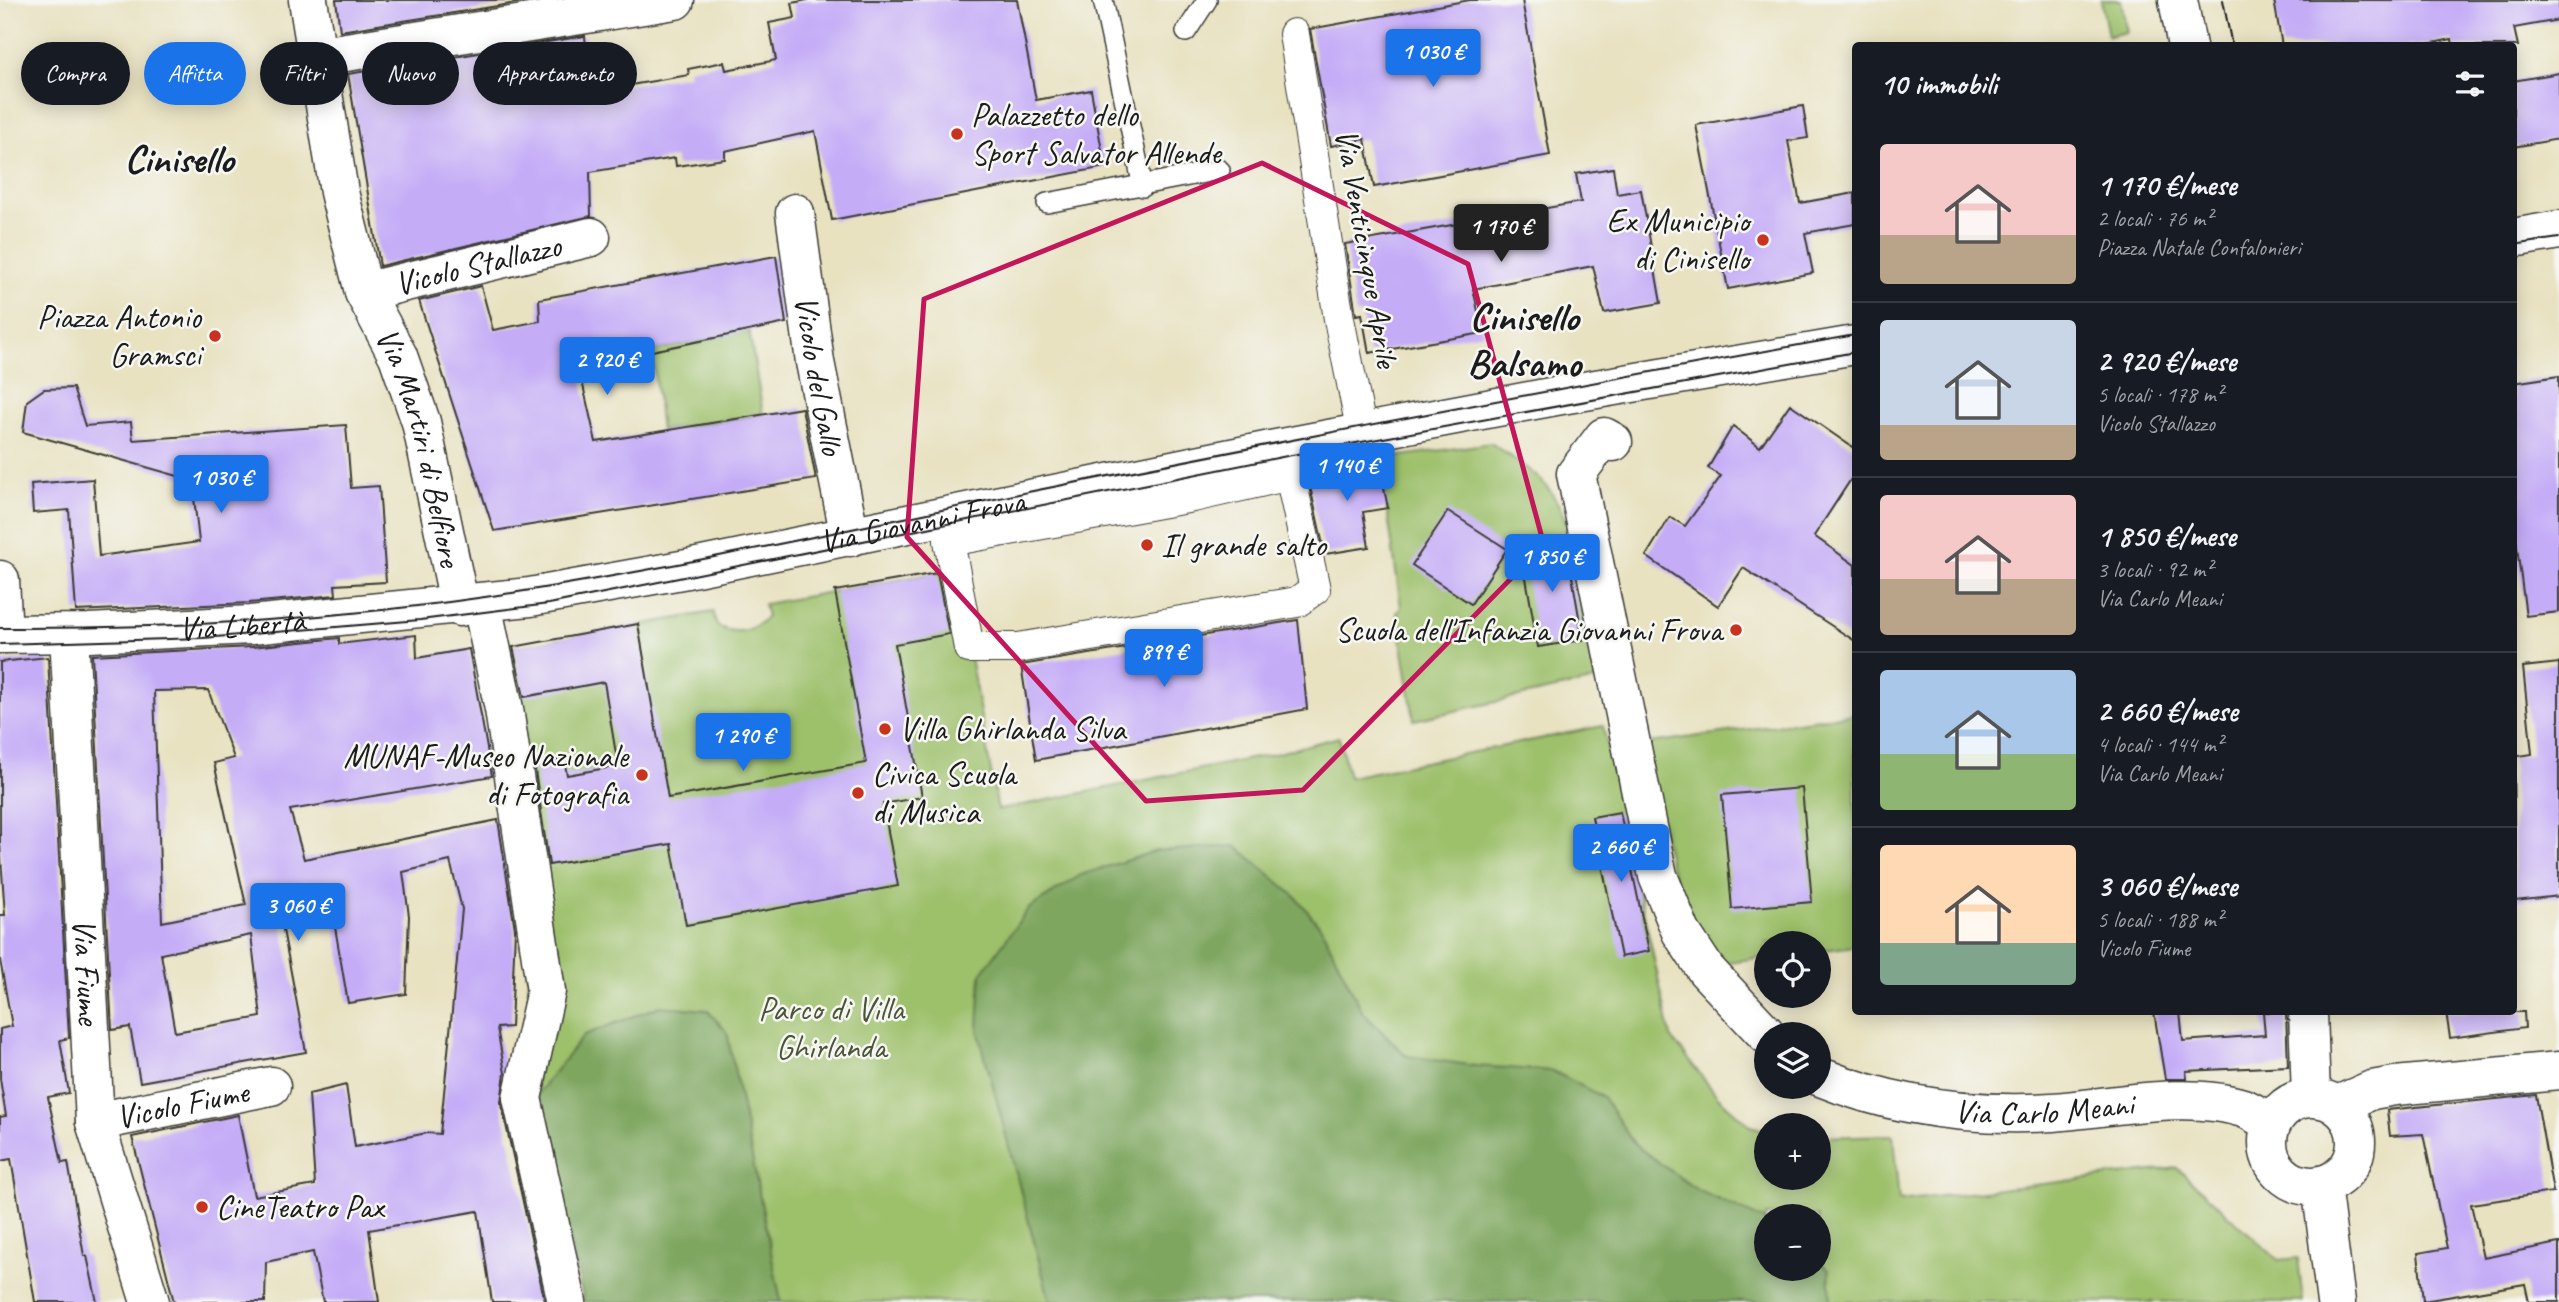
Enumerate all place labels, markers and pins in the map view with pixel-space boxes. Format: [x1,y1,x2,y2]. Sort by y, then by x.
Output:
pin: 1 030 € [1368,29,1498,89]
place label: Palazzetto dello Sport Salvator Allende [971,94,1223,174]
marker: Palazzetto dello Sport Salvator Allende [949,126,965,142]
place label: Ex Municipio di Cinisello [1606,200,1752,280]
pin: 1 170 € [1436,204,1566,264]
marker: Ex Municipio di Cinisello [1755,232,1771,248]
place label: Piazza Antonio Gramsci [37,296,205,376]
marker: Piazza Antonio Gramsci [207,328,223,344]
pin: 2 920 € [542,338,672,397]
pin: 1 140 € [1282,444,1412,503]
pin: 1 030 € [156,456,286,515]
place label: Il grande salto [1161,524,1328,566]
pin: 1 850 € [1487,534,1617,594]
marker: Il grande salto [1139,537,1155,553]
place label: Scuola dell'Infanzia Giovanni Frova [1335,609,1724,651]
marker: Scuola dell'Infanzia Giovanni Frova [1728,622,1744,638]
pin: 899 € [1115,630,1213,689]
place label: Villa Ghirlanda Silva [899,708,1128,750]
pin: 1 290 € [678,714,808,773]
marker: Villa Ghirlanda Silva [877,721,893,737]
place label: MUNAF-Museo Nazionale di Fotografia [343,735,630,815]
place label: Civica Scuola di Musica [872,753,1018,833]
marker: MUNAF-Museo Nazionale di Fotografia [634,767,650,783]
marker: Civica Scuola di Musica [850,785,866,801]
pin: 2 660 € [1556,824,1686,884]
pin: 3 060 € [233,884,363,943]
place label: CineTeatro Pax [216,1186,386,1228]
marker: CineTeatro Pax [194,1199,210,1215]

